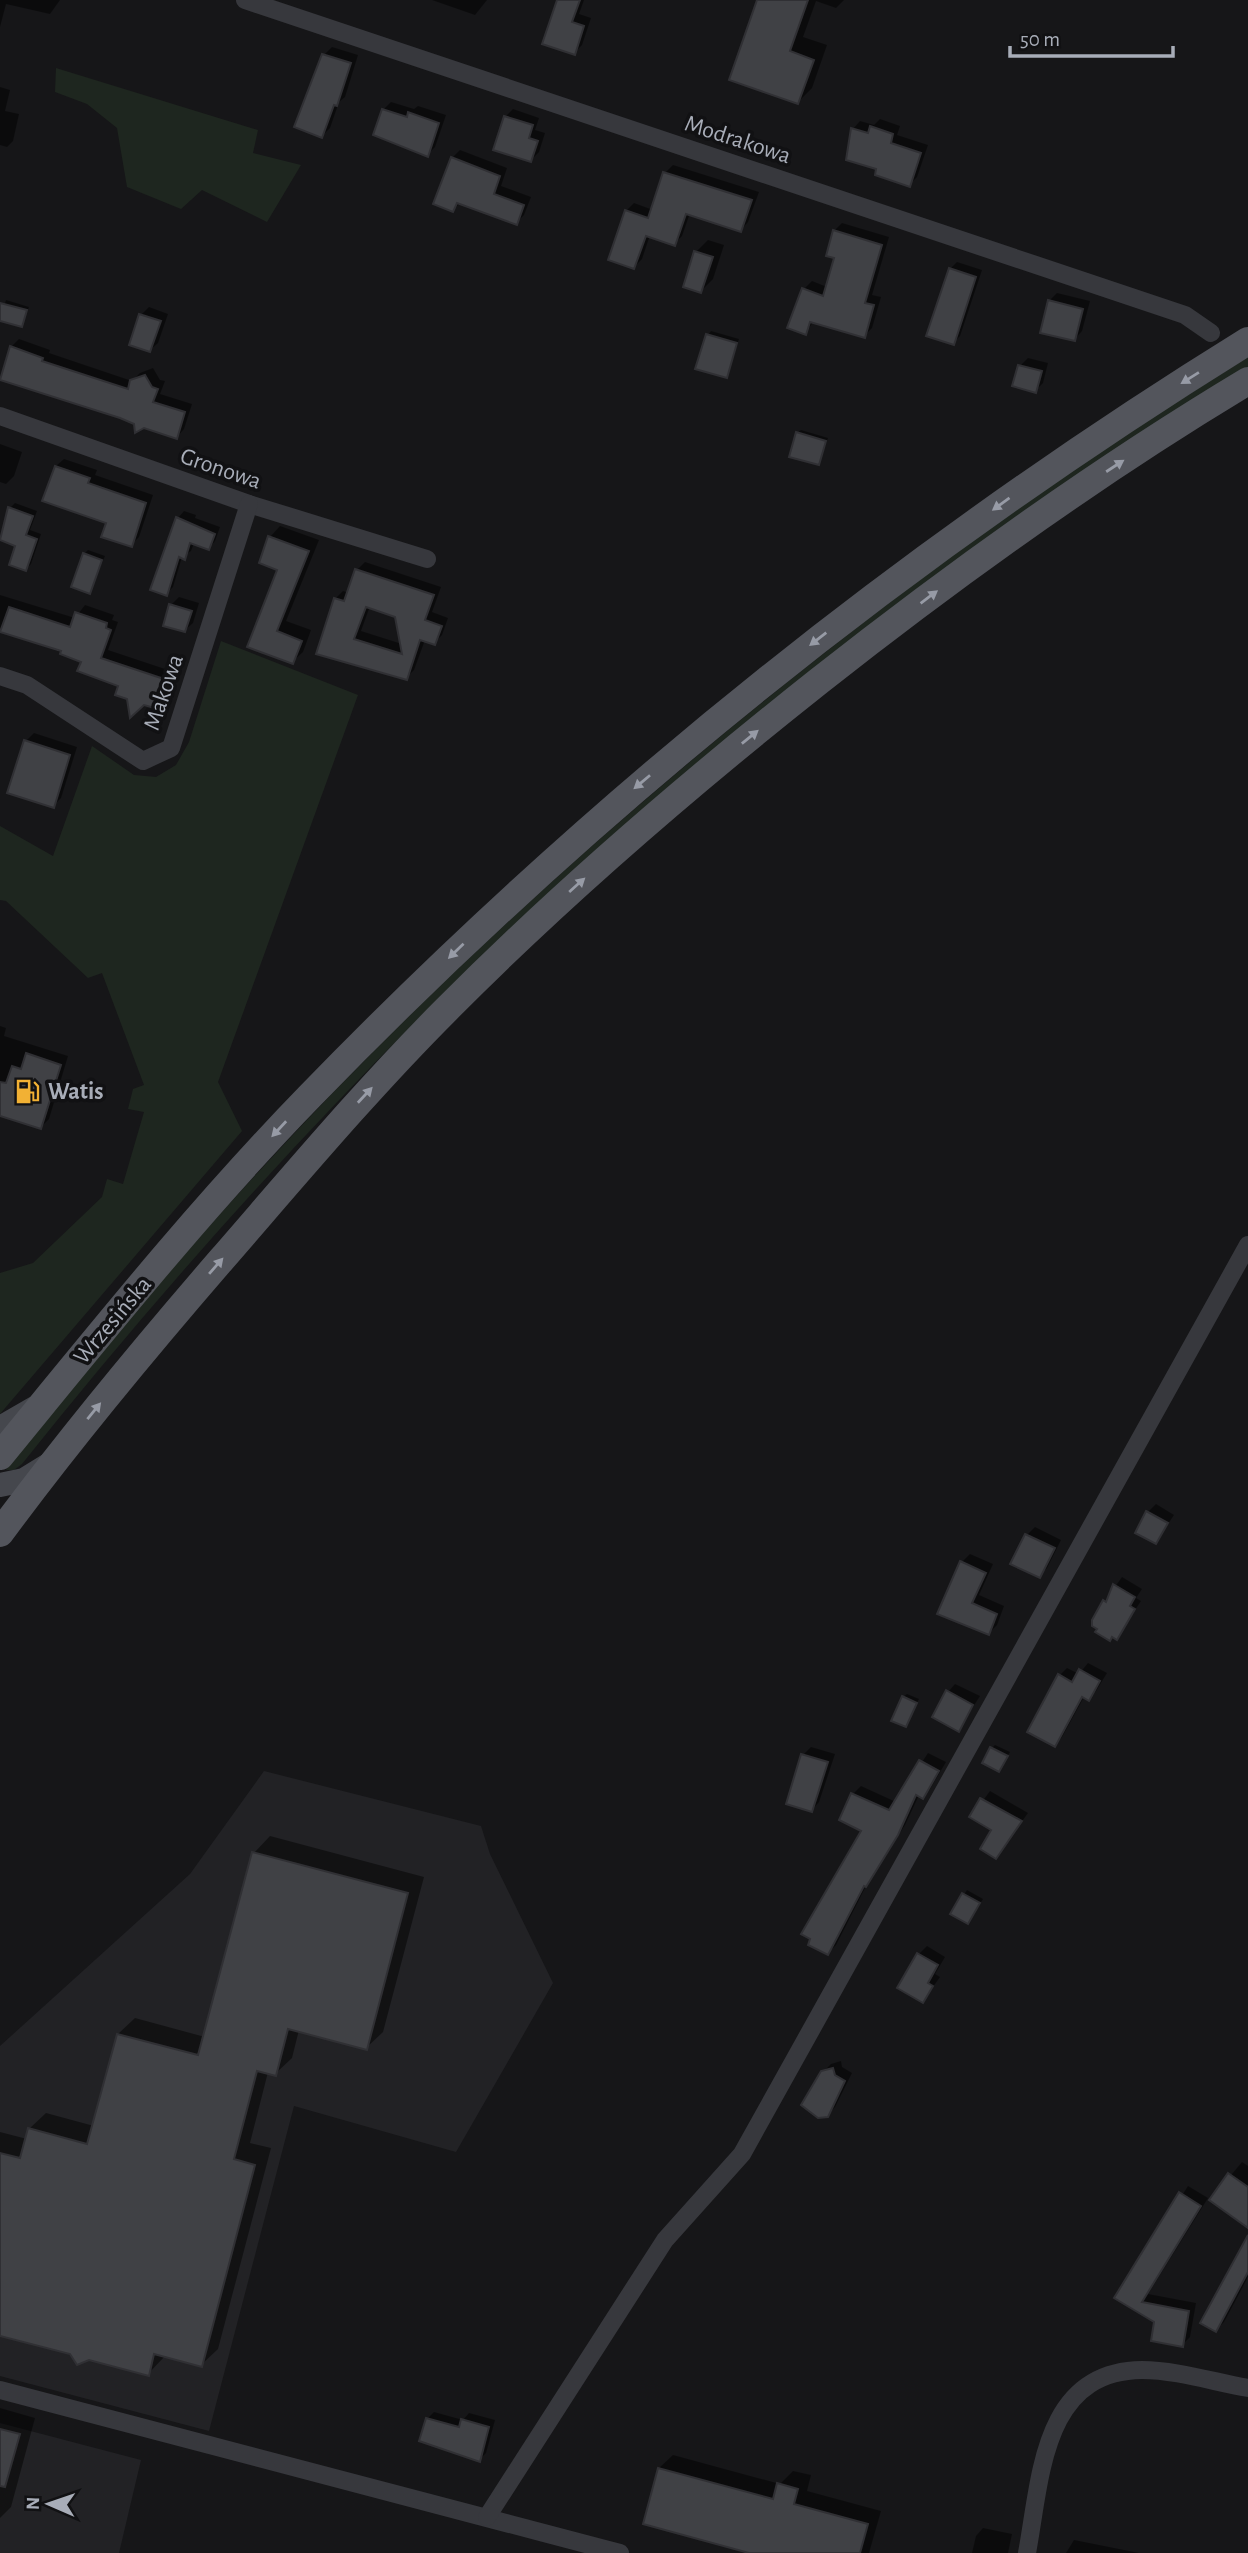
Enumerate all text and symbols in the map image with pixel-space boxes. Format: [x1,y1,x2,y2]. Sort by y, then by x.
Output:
scale bar [1010,14,1173,58]
text: 50 m [1020,29,1060,50]
street label: Modrakowa [682,112,794,168]
one-way arrow [1181,371,1200,384]
street label: Gronowa [177,444,264,494]
one-way arrow [1105,459,1125,472]
one-way arrow [992,497,1010,511]
one-way arrow [920,590,938,604]
one-way arrow [809,631,827,645]
street label: Makowa [140,651,188,733]
one-way arrow [741,730,758,745]
one-way arrow [634,774,651,789]
one-way arrow [568,877,586,893]
one-way arrow [448,942,465,958]
fuel station icon: Watis [14,1077,42,1105]
place label: Watis [48,1080,103,1104]
one-way arrow [357,1087,373,1104]
one-way arrow [271,1120,287,1137]
one-way arrow [208,1257,224,1275]
street label: Wrzesińska [69,1272,156,1369]
one-way arrow [86,1402,101,1420]
north arrow [14,2469,84,2539]
text: N [24,2497,43,2510]

